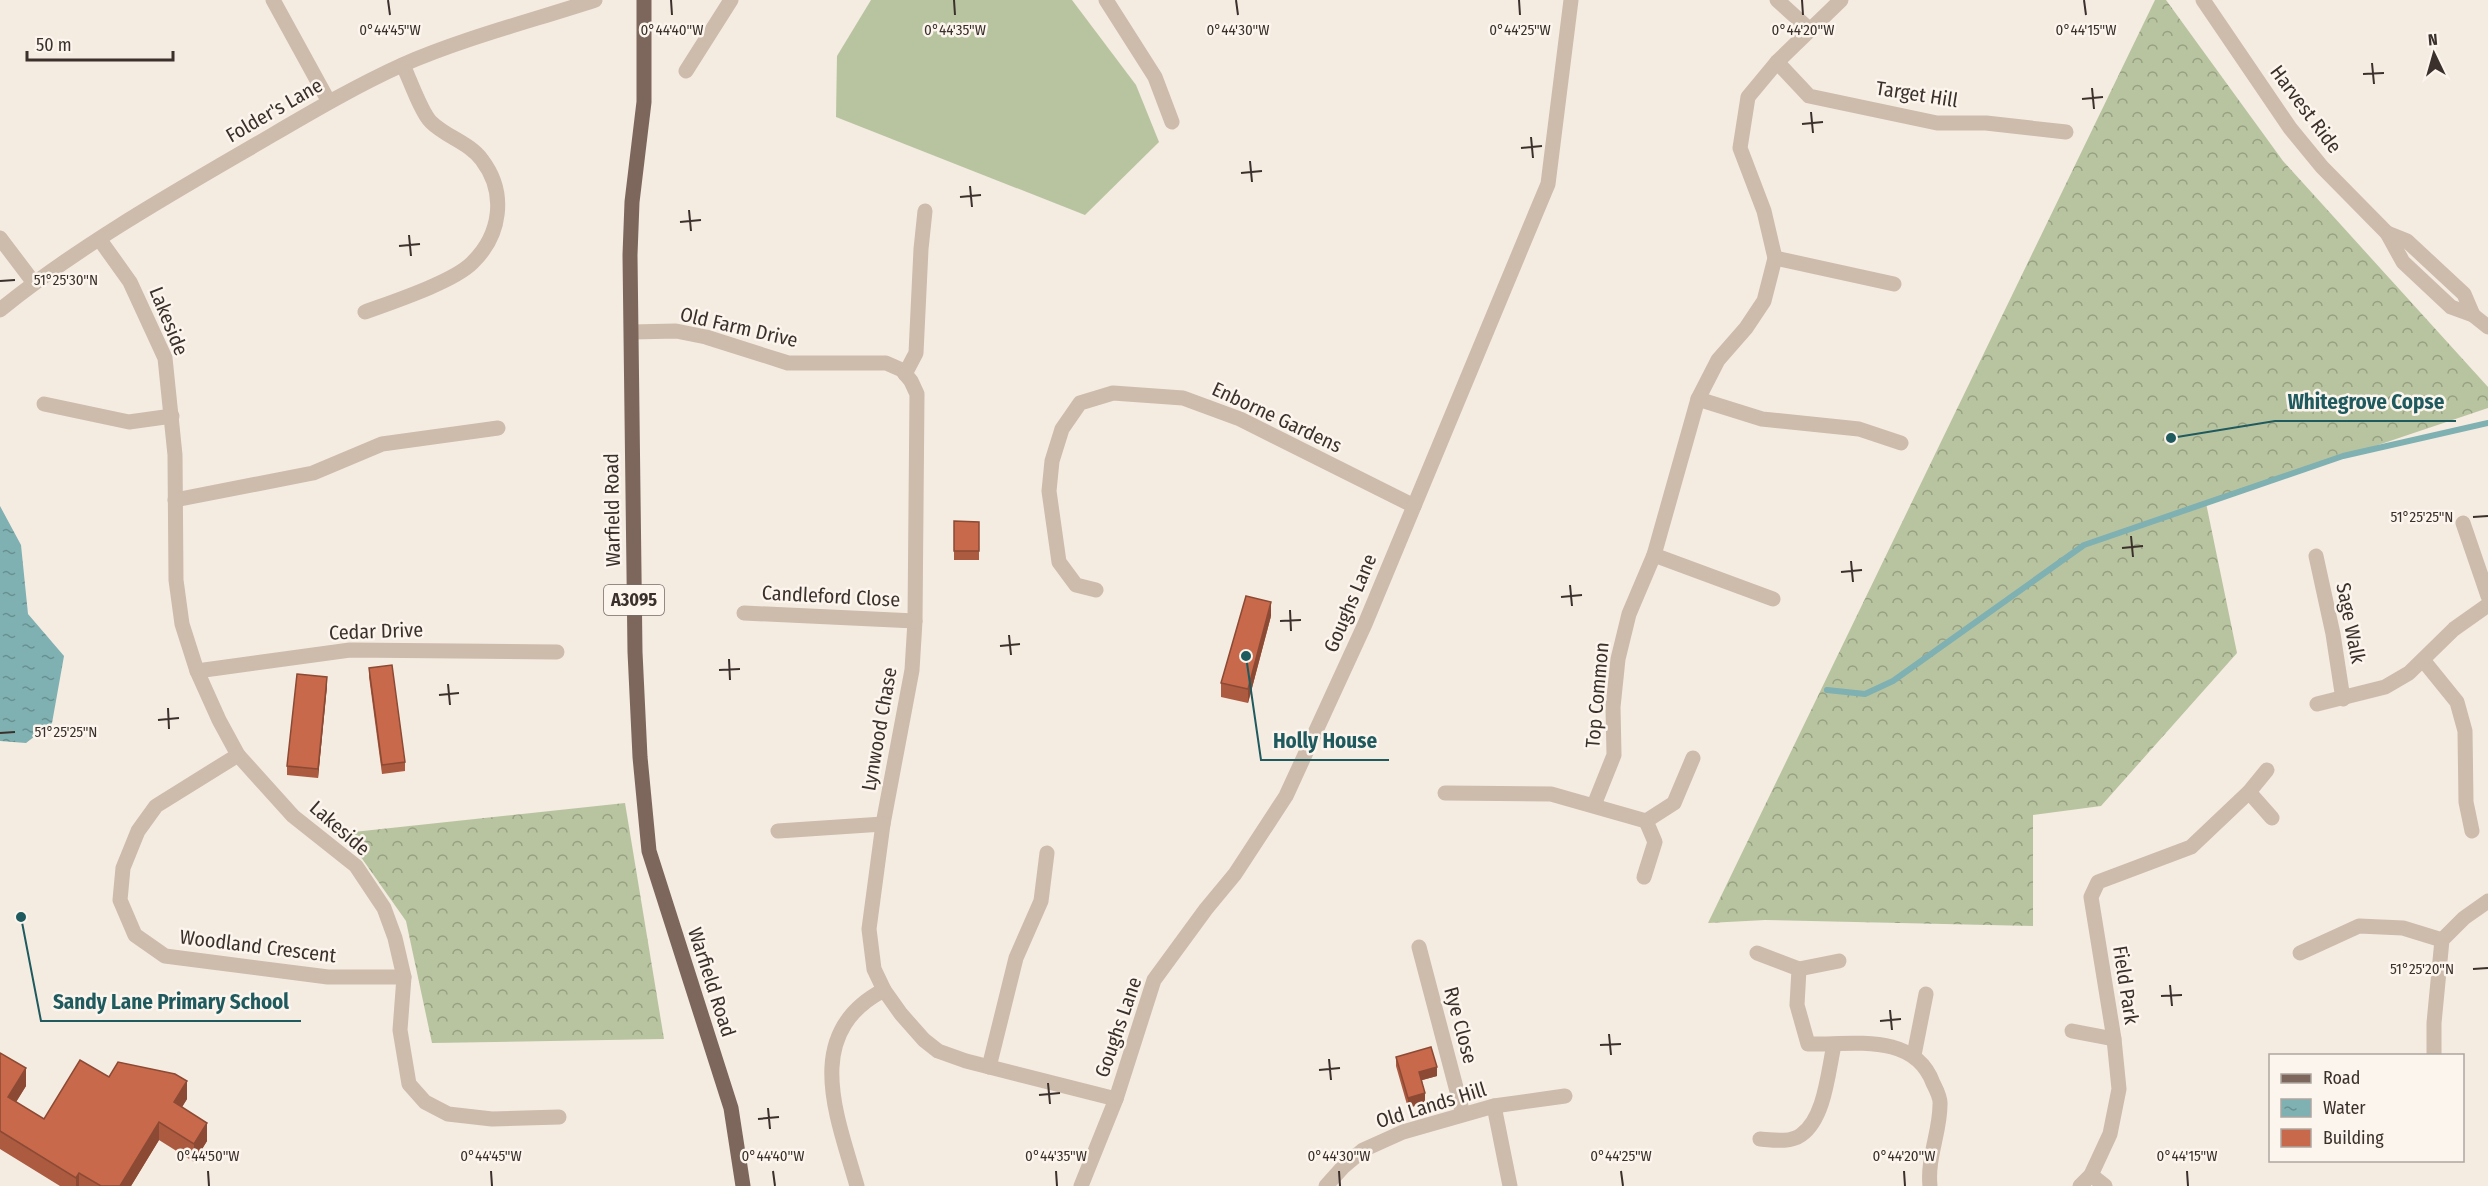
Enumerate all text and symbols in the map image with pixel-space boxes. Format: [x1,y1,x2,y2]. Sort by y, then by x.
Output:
text: 0°44'45"W [359,21,421,39]
text: 0°44'40"W [641,21,703,39]
text: 0°44'35"W [924,21,986,39]
text: 0°44'30"W [1207,21,1270,39]
text: 0°44'25"W [1489,21,1551,39]
text: 0°44'20"W [1772,21,1834,39]
text: 0°44'15"W [2056,21,2116,39]
scale bar [27,24,172,62]
north arrow [2404,24,2464,84]
text: N [2427,30,2438,49]
text: 50 m [36,34,72,56]
street label: Harvest Ride [2265,60,2347,158]
street label: Folder's Lane [221,73,327,147]
street label: Target Hill [1874,76,1960,112]
text: 51°25'30"N [34,271,98,289]
street label: Lakeside [144,283,194,359]
street label: Old Farm Drive [678,302,800,352]
street label: Enborne Gardens [1208,376,1346,458]
callout: Whitegrove Copse [2275,382,2456,421]
text: Whitegrove Copse [2288,389,2445,415]
street label: Warfield Road [599,453,625,567]
text: 51°25'25"N [2391,508,2453,526]
street label: Goughs Lane [1319,550,1381,656]
street label: Candleford Close [761,580,901,612]
street label: Sage Walk [2331,581,2371,666]
road number: A3095 [604,585,664,615]
street label: Cedar Drive [329,617,423,645]
street label: Top Common [1580,641,1614,749]
street label: Lynwood Chase [856,665,902,793]
callout: Holly House [1261,721,1389,760]
text: 51°25'25"N [35,723,97,741]
text: Holly House [1273,728,1377,754]
street label: Lakeside [305,795,375,861]
street label: Warfield Road [683,924,741,1040]
street label: Woodland Crescent [178,925,338,968]
street label: Field Park [2108,944,2144,1027]
text: 51°25'20"N [2390,960,2454,978]
street label: Goughs Lane [1090,974,1146,1080]
callout: Sandy Lane Primary School [41,982,301,1021]
street label: Rye Close [1439,984,1483,1066]
text: Sandy Lane Primary School [53,989,289,1015]
legend [2269,1054,2464,1162]
text: Road [2323,1067,2360,1089]
street label: Old Lands Hill [1373,1077,1489,1133]
text: Water [2323,1097,2366,1119]
text: Building [2323,1127,2384,1149]
text: 0°44'50"W [176,1147,240,1165]
text: 0°44'45"W [460,1147,522,1165]
text: 0°44'40"W [742,1147,804,1165]
text: 0°44'35"W [1025,1147,1087,1165]
text: 0°44'30"W [1308,1147,1371,1165]
text: 0°44'25"W [1590,1147,1652,1165]
text: 0°44'20"W [1873,1147,1935,1165]
text: 0°44'15"W [2157,1147,2217,1165]

